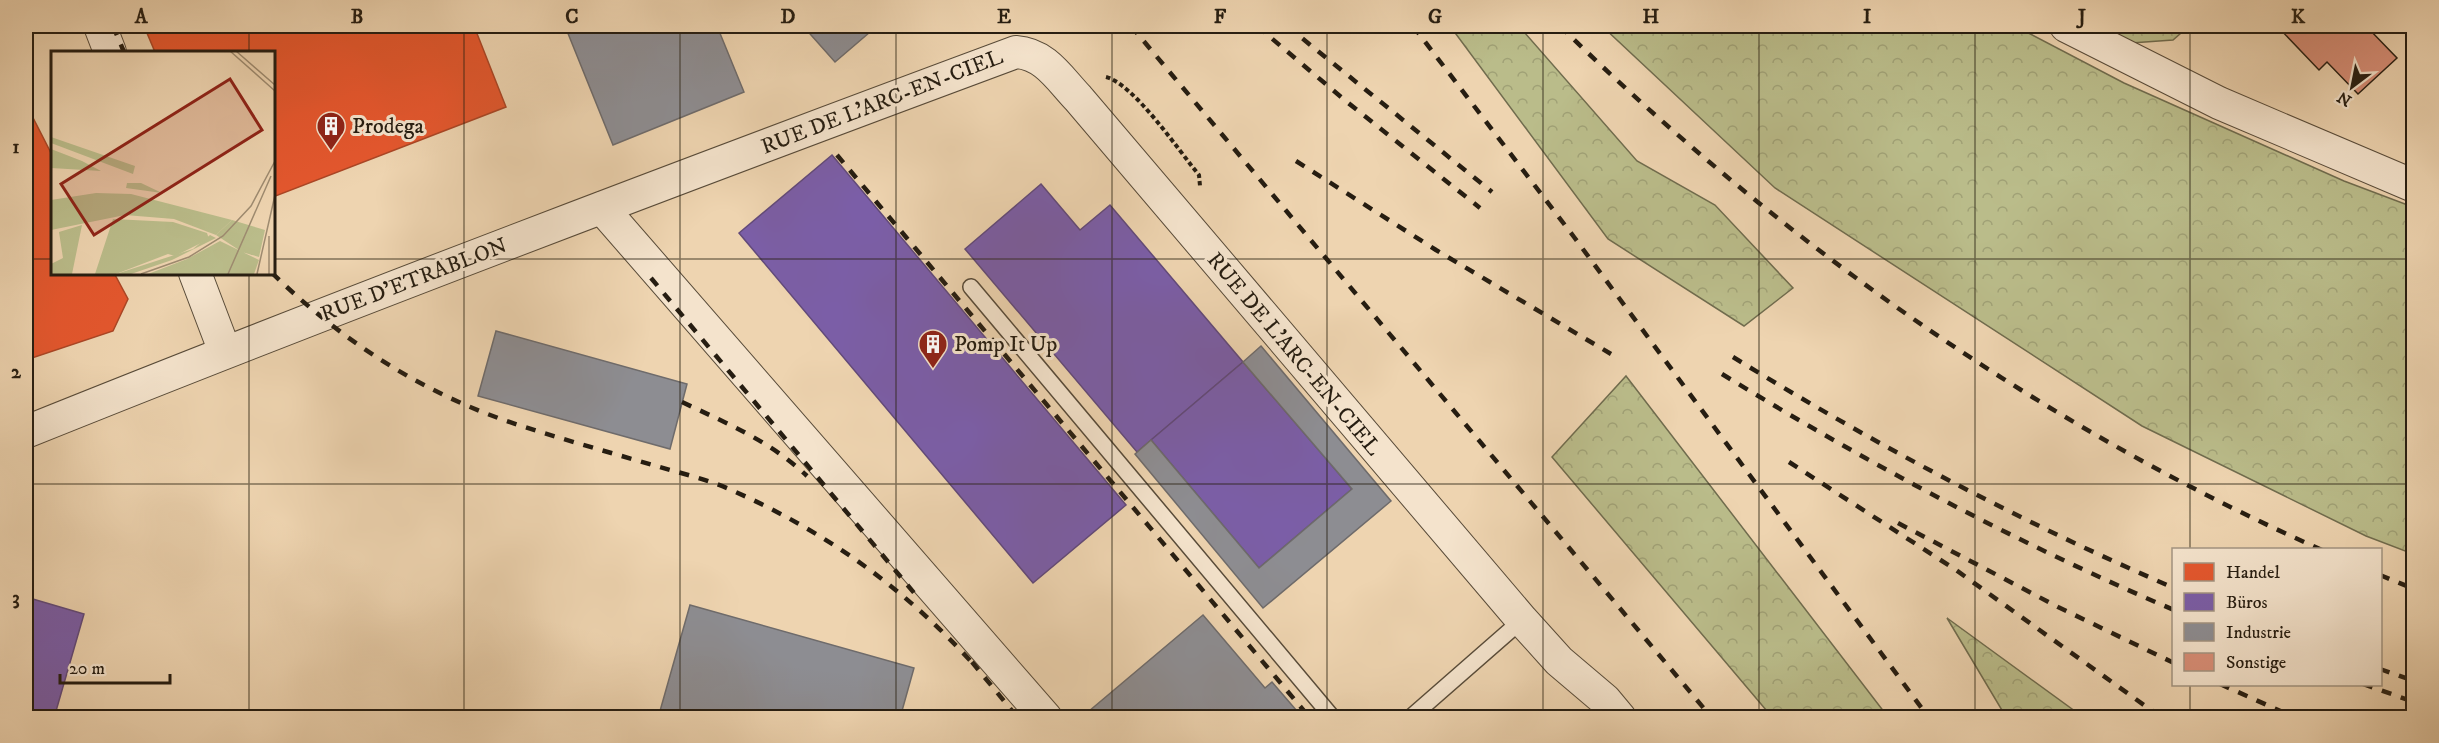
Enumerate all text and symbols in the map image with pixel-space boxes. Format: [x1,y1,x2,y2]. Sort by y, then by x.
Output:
text: A [134,5,149,30]
text: B [351,5,363,30]
text: C [565,5,579,30]
text: D [781,5,796,30]
text: E [997,5,1011,30]
text: F [1214,5,1227,30]
text: G [1428,5,1442,30]
text: H [1643,5,1660,30]
text: I [1863,5,1871,30]
text: J [2076,5,2086,30]
text: K [2291,5,2306,30]
street label: RUE DE L'ARC-EN-CIEL [757,43,1007,161]
inset map [51,51,274,274]
north arrow [2322,57,2382,117]
text: N [2334,87,2355,111]
building icon: Prodega [315,110,347,152]
place label: Prodega [352,113,424,140]
text: 1 [12,135,20,160]
street label: RUE D'ETRABLON [317,232,511,328]
street label: RUE DE L'ARC-EN-CIEL [1201,247,1387,461]
building icon: Pomp It Up [917,328,949,370]
place label: Pomp It Up [954,331,1057,358]
text: 2 [11,360,22,385]
legend [2172,548,2382,686]
text: Handel [2226,562,2281,584]
text: 3 [12,586,20,611]
text: Büros [2226,592,2268,614]
text: Industrie [2226,622,2291,644]
scale bar [60,647,170,685]
text: Sonstige [2226,652,2286,674]
text: 20 m [69,658,105,680]

